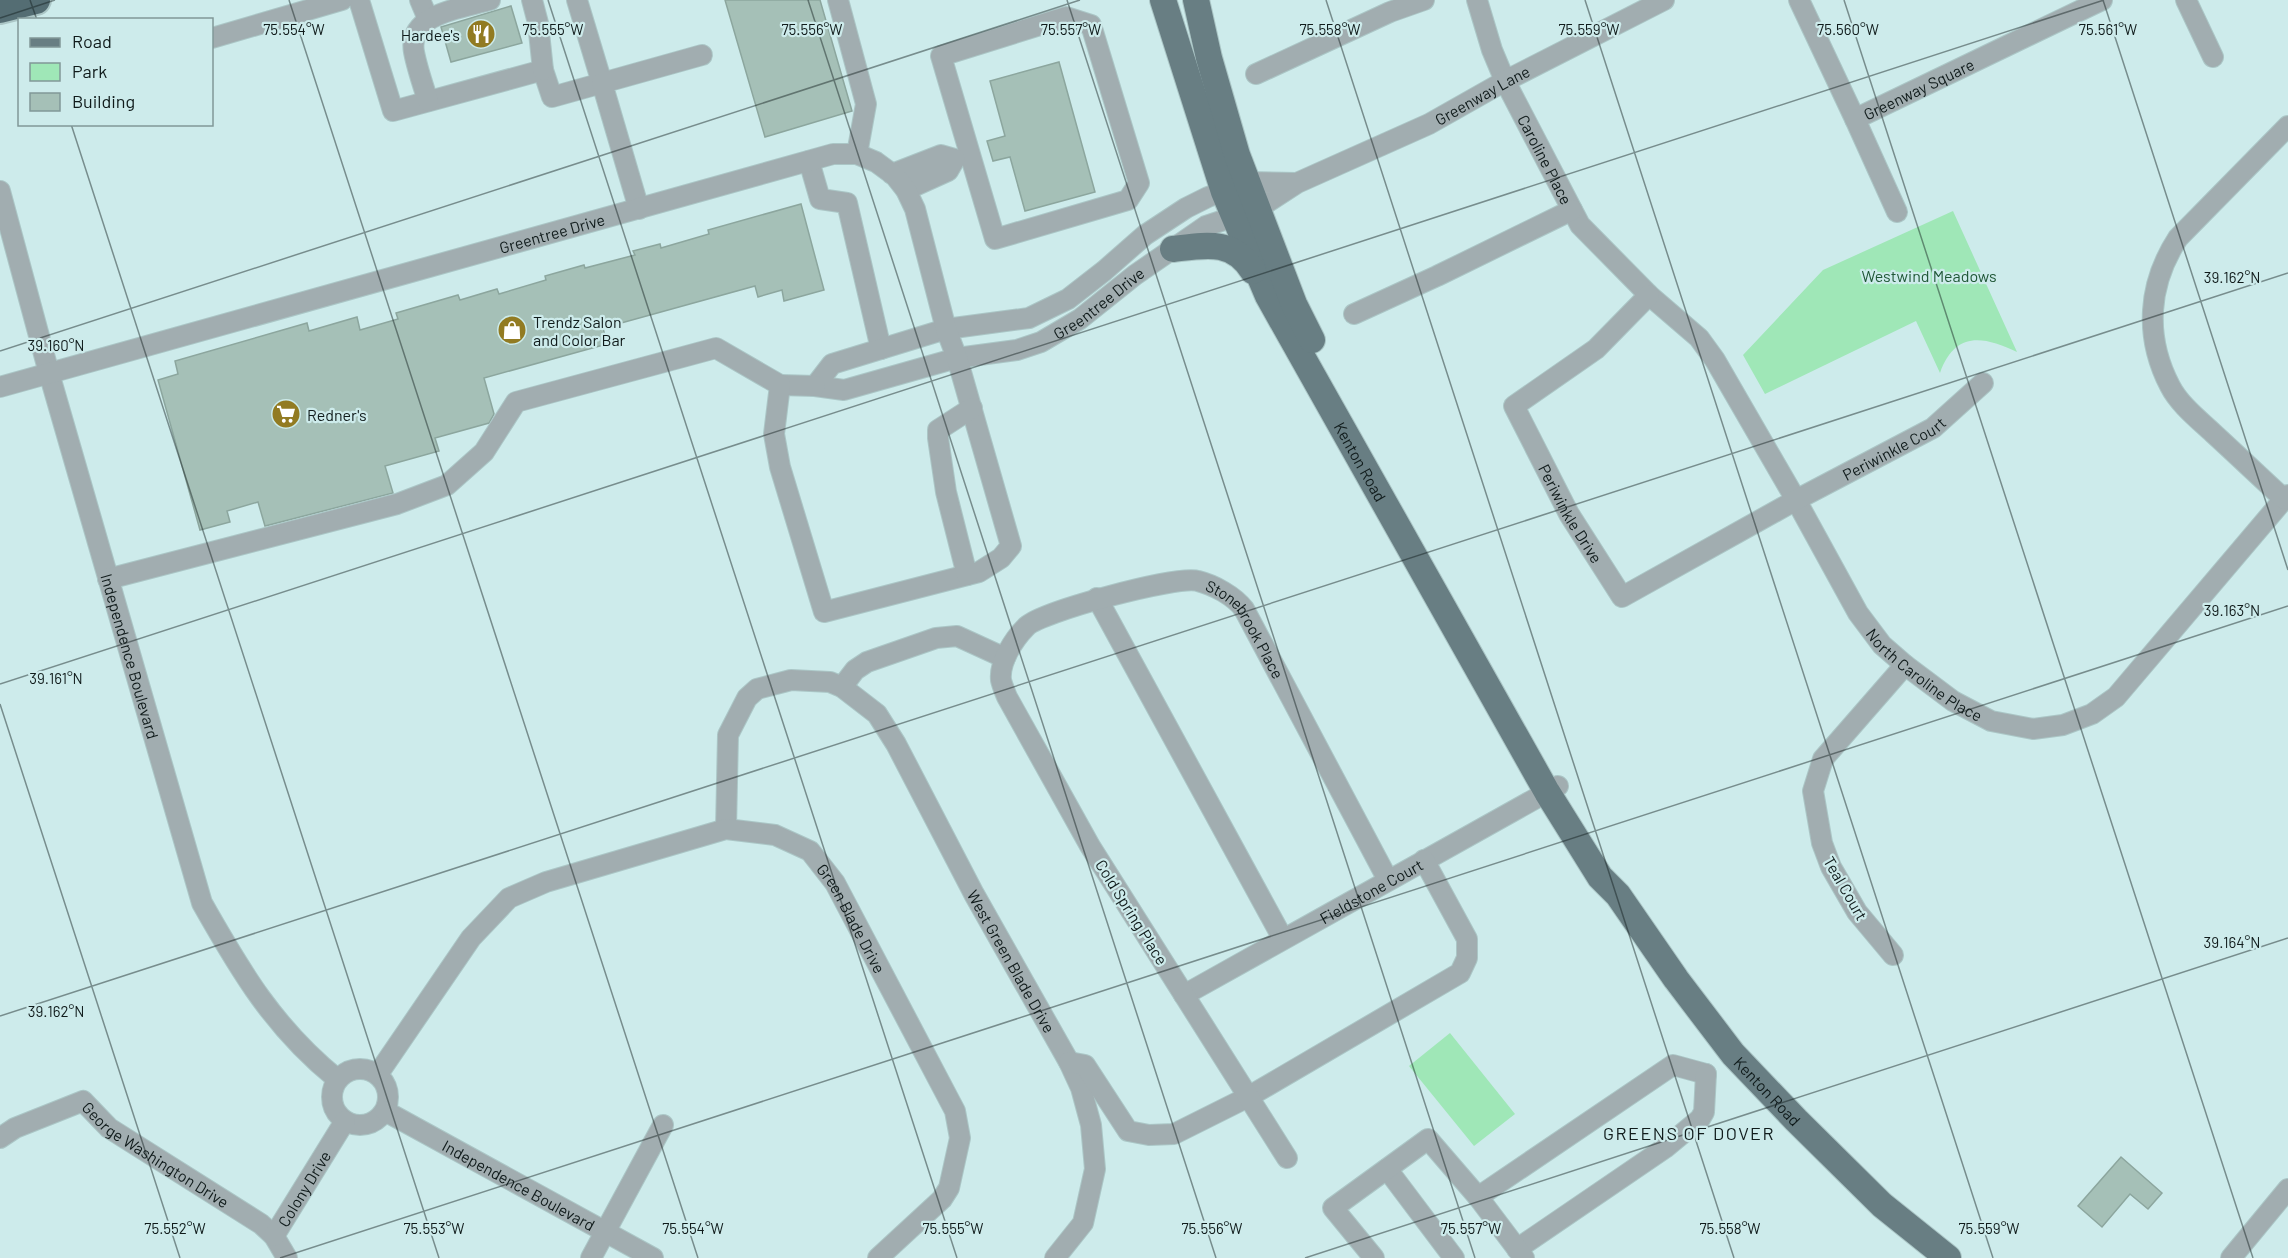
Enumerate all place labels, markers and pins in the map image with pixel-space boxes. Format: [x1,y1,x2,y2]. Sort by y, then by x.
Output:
restaurant icon: Hardee's [465,18,497,50]
place label: Hardee's [401,25,460,44]
place label: Trendz Salon and Color Bar [533,312,626,349]
shop icon: Trendz Salon and Color Bar [496,314,528,346]
supermarket icon: Redner's [270,398,302,430]
place label: Redner's [307,405,367,424]

